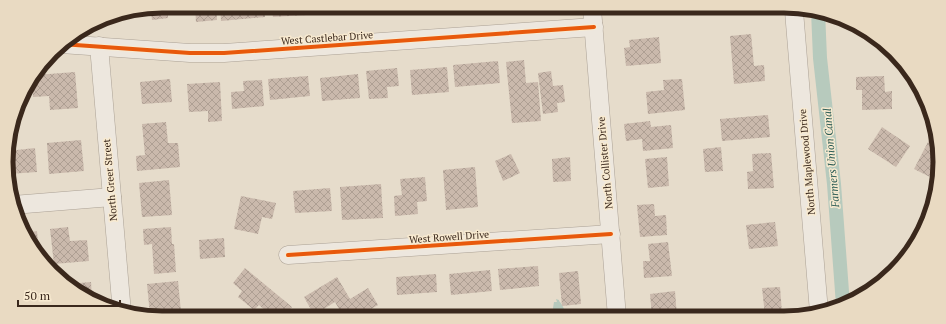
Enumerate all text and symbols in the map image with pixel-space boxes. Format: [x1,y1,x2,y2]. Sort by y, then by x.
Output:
street label: West Castlebar Drive [280,28,374,48]
water label: Farmers Union Canal [820,108,842,209]
street label: North Maplewood Drive [796,109,818,215]
street label: North Collister Drive [594,116,616,210]
street label: North Greer Street [100,138,120,222]
street label: West Rowell Drive [409,228,489,246]
scale bar [18,282,120,308]
text: 50 m [24,288,51,303]

